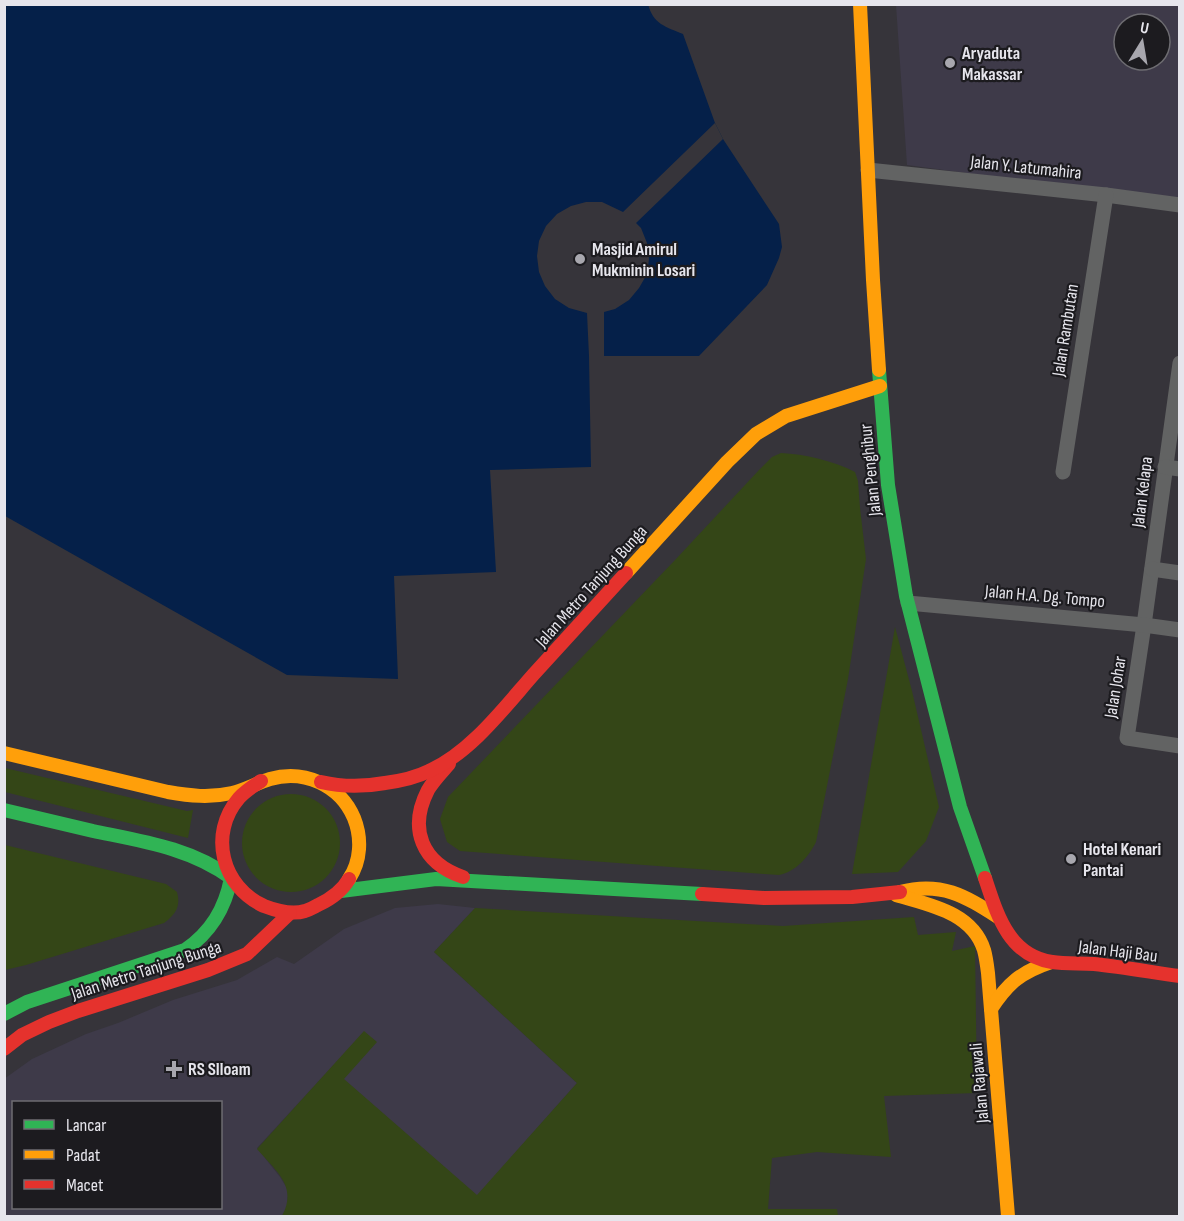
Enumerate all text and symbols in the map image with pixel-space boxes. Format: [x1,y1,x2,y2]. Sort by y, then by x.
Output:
north arrow [1112,12,1172,72]
text: U [1139,19,1150,39]
place label: Aryaduta Makassar [961,43,1023,85]
marker: Aryaduta Makassar [943,56,957,70]
street label: Jalan Y. Latumahira [968,151,1083,184]
place label: Masjid Amirul Mukminin Losari [592,239,695,281]
marker: Masjid Amirul Mukminin Losari [573,252,587,266]
street label: Jalan Rambutan [1048,282,1083,379]
street label: Jalan Penghibur [855,423,886,518]
street label: Jalan Kelapa [1128,455,1157,530]
street label: Jalan Metro Tanjung Bunga [531,521,652,652]
street label: Jalan H.A. Dg. Tompo [983,581,1106,612]
street label: Jalan Johar [1100,655,1131,721]
place label: Hotel Kenari Pantai [1083,839,1161,881]
marker: Hotel Kenari Pantai [1064,852,1078,866]
street label: Jalan Metro Tanjung Bunga [68,936,224,1005]
street label: Jalan Haji Bau [1076,936,1159,967]
street label: Jalan Rajawali [966,1042,994,1125]
place label: RS SIloam [188,1059,251,1080]
marker: RS SIloam [165,1060,183,1078]
legend [12,1101,222,1209]
text: Lancar [66,1115,106,1136]
text: Padat [66,1145,101,1166]
text: Macet [66,1175,104,1196]

